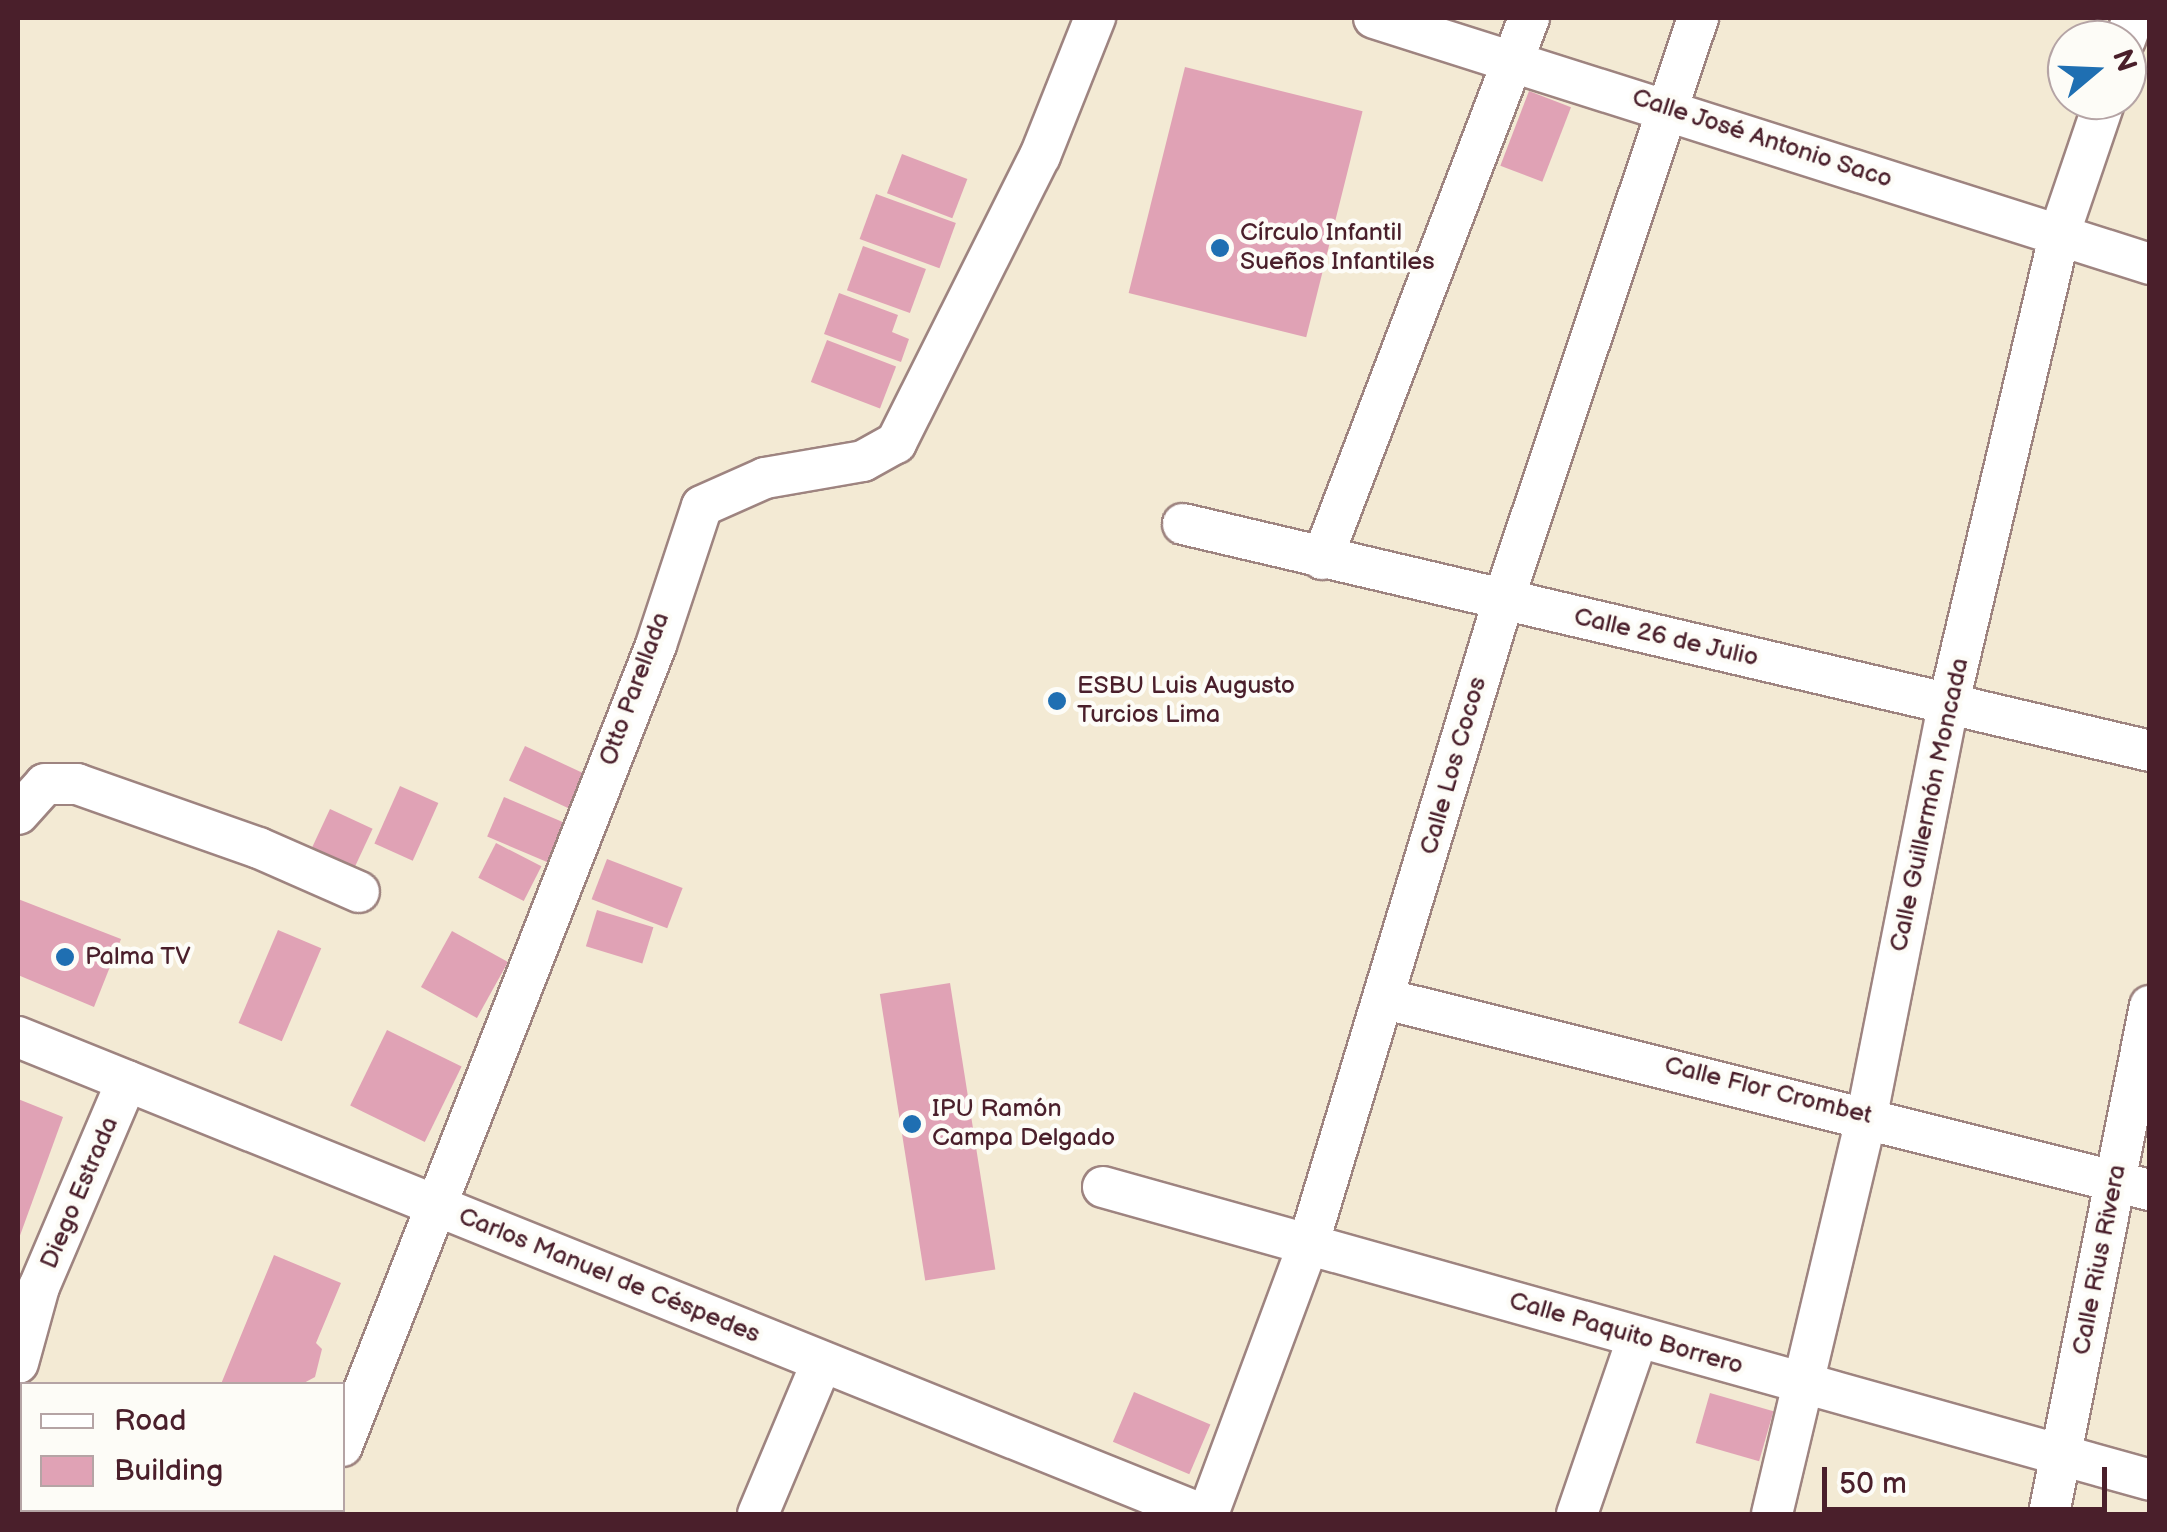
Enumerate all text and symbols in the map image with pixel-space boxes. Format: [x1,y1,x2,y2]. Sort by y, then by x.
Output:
north arrow [2047,20,2147,120]
text: N [2105,45,2143,76]
street label: Calle José Antonio Saco [1627,82,1897,196]
place label: Círculo Infantil Sueños Infantiles [1240,219,1435,278]
marker: Círculo Infantil Sueños Infantiles [1209,237,1231,259]
street label: Calle 26 de Julio [1570,602,1762,674]
street label: Otto Parellada [593,608,677,770]
street label: Calle Guillermón Moncada [1884,655,1976,955]
place label: ESBU Luis Augusto Turcios Lima [1077,672,1295,731]
street label: Calle Los Cocos [1414,674,1494,858]
marker: ESBU Luis Augusto Turcios Lima [1046,690,1068,712]
place label: Palma TV [85,942,191,972]
marker: Palma TV [54,946,76,968]
street label: Calle Flor Crombet [1661,1051,1875,1131]
place label: IPU Ramón Campa Delgado [932,1095,1115,1154]
street label: Diego Estrada [35,1113,125,1273]
marker: IPU Ramón Campa Delgado [901,1113,923,1135]
street label: Calle Rius Rivera [2067,1162,2133,1358]
street label: Carlos Manuel de Céspedes [454,1202,764,1350]
street label: Calle Paquito Borrero [1506,1286,1746,1382]
legend [20,1382,345,1512]
text: Road [114,1403,187,1439]
scale bar [1827,1447,2112,1509]
text: Building [114,1453,223,1489]
text: 50 m [1839,1466,1907,1502]

